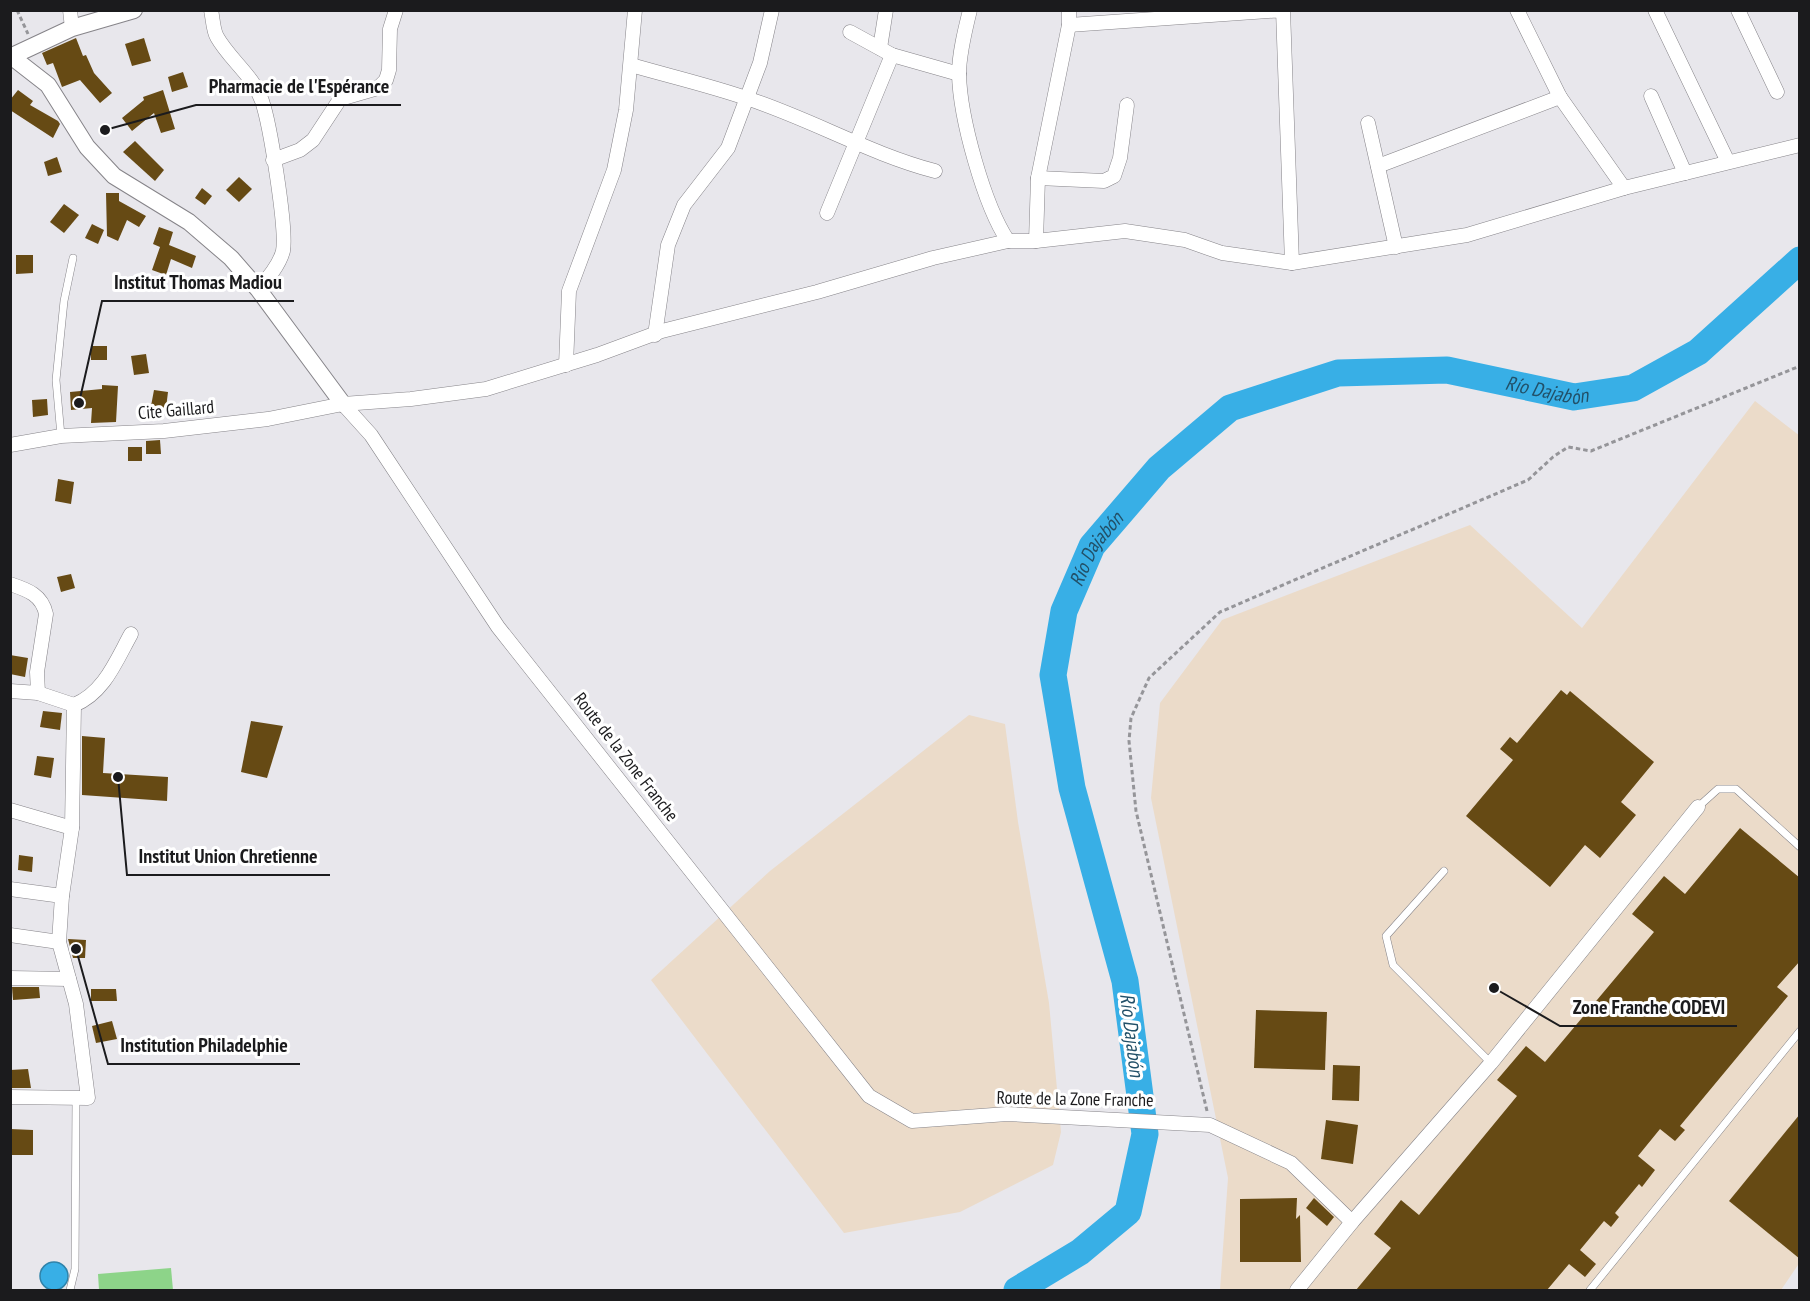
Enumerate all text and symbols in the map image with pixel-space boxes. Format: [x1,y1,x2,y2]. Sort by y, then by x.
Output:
callout: Pharmacie de l'Espérance [196,67,401,105]
text: Pharmacie de l'Espérance [209,73,389,99]
callout: Institut Thomas Madiou [102,263,294,301]
text: Institut Thomas Madiou [114,269,282,295]
water label: Río Dajabón [1503,370,1591,410]
street label: Cite Gaillard [137,395,215,424]
water label: Río Dajabón [1063,505,1130,590]
street label: Route de la Zone Franche [569,688,684,826]
callout: Institut Union Chretienne [127,837,330,875]
text: Institut Union Chretienne [138,843,318,869]
callout: Zone Franche CODEVI [1560,988,1737,1026]
water label: Río Dajabón [1114,992,1150,1079]
text: Zone Franche CODEVI [1573,994,1725,1020]
callout: Institution Philadelphie [108,1026,300,1064]
text: Institution Philadelphie [120,1032,288,1058]
street label: Route de la Zone Franche [996,1086,1154,1111]

